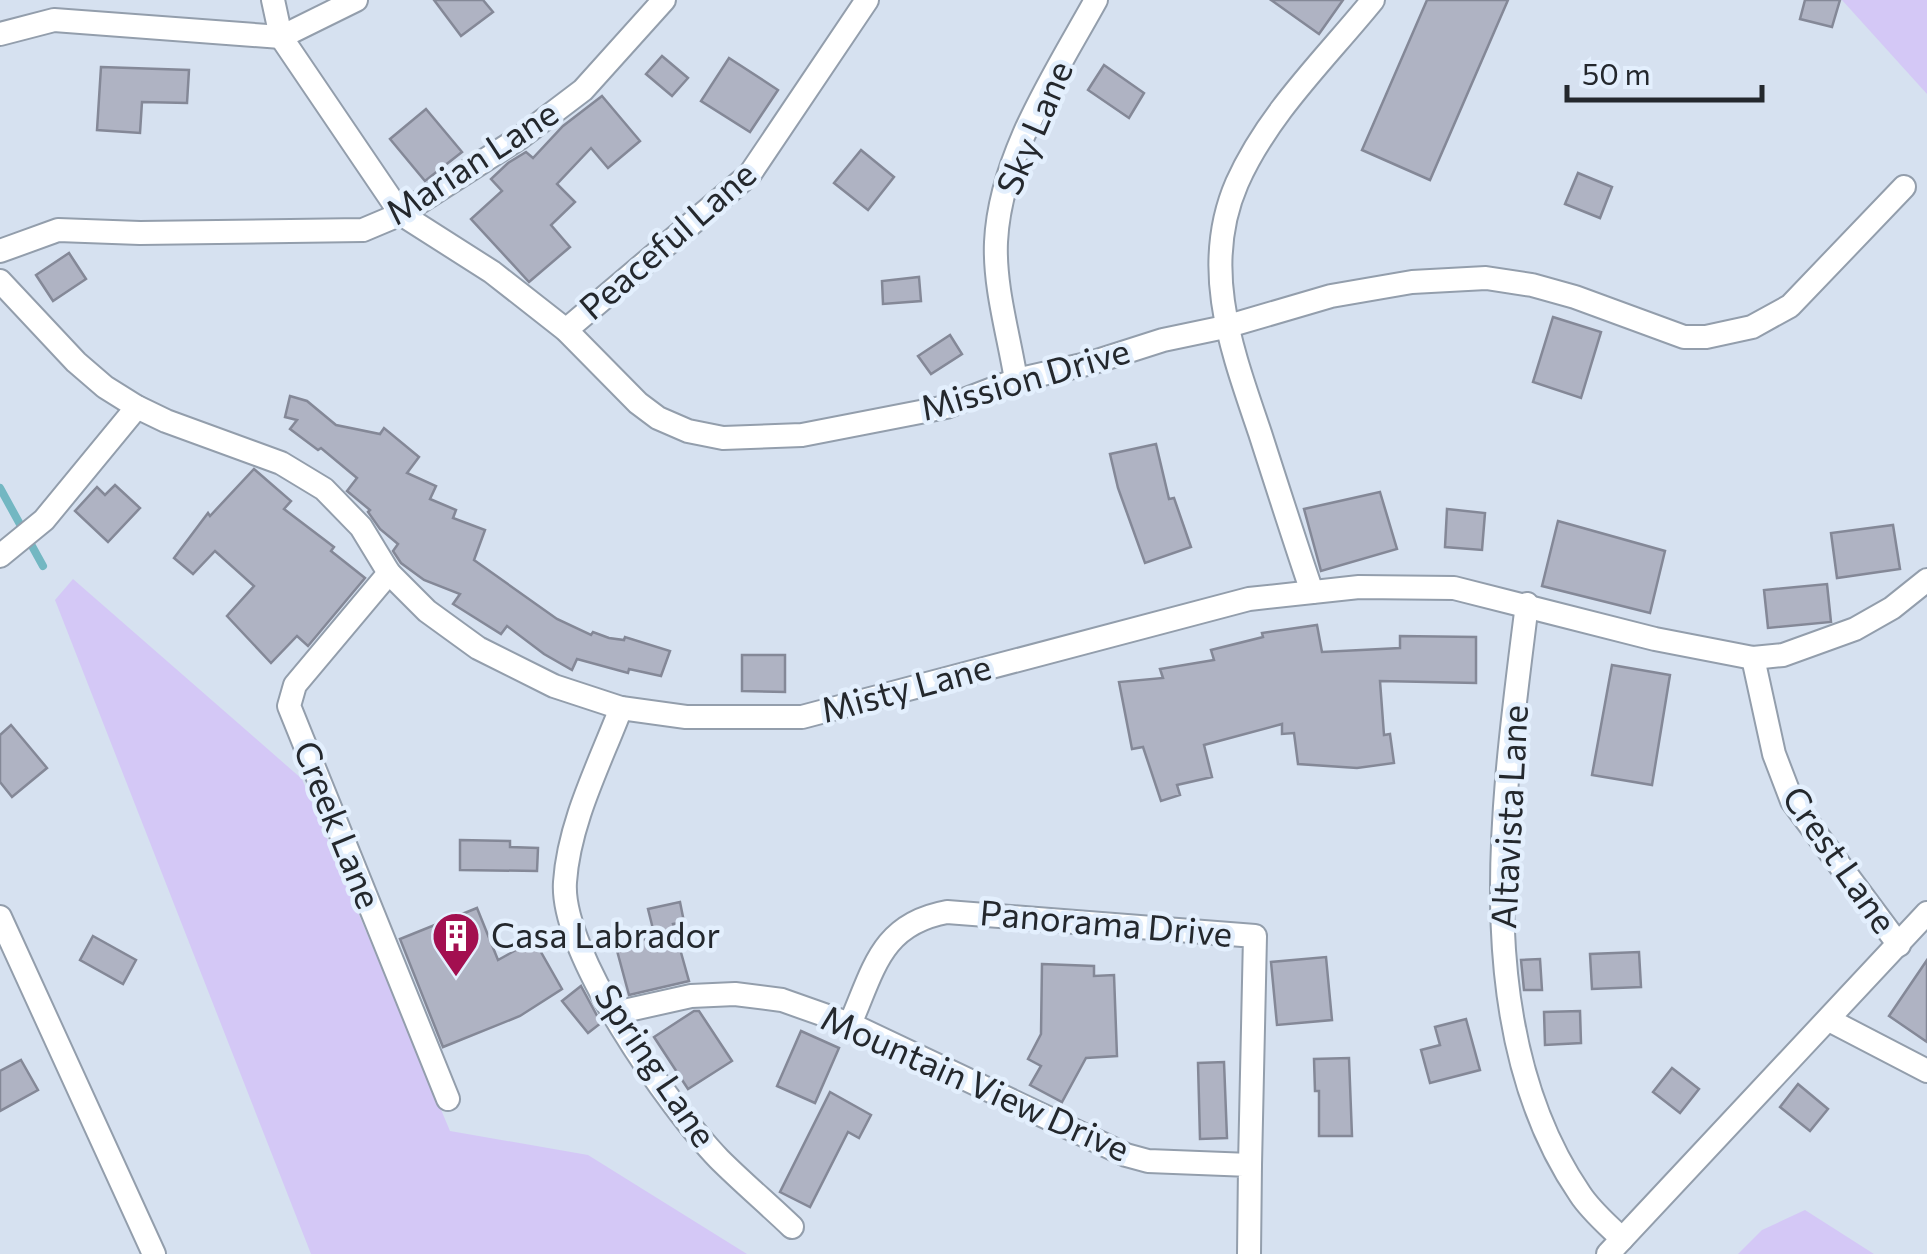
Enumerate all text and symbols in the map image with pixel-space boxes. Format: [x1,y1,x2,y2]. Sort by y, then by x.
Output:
scale bar [1567,40,1762,102]
street label: Sky Lane [985,54,1080,200]
text: 50 m [1582,54,1651,91]
street label: Marian Lane [377,89,565,232]
street label: Peaceful Lane [569,151,763,327]
street label: Mission Drive [915,327,1134,428]
street label: Misty Lane [816,643,995,730]
street label: Altavista Lane [1480,704,1535,930]
street label: Creek Lane [286,734,392,914]
street label: Crest Lane [1775,777,1907,940]
street label: Panorama Drive [978,889,1234,954]
building icon: Casa Labrador [430,910,482,978]
place label: Casa Labrador [491,912,720,955]
street label: Spring Lane [587,975,727,1154]
street label: Mountain View Drive [815,994,1137,1169]

